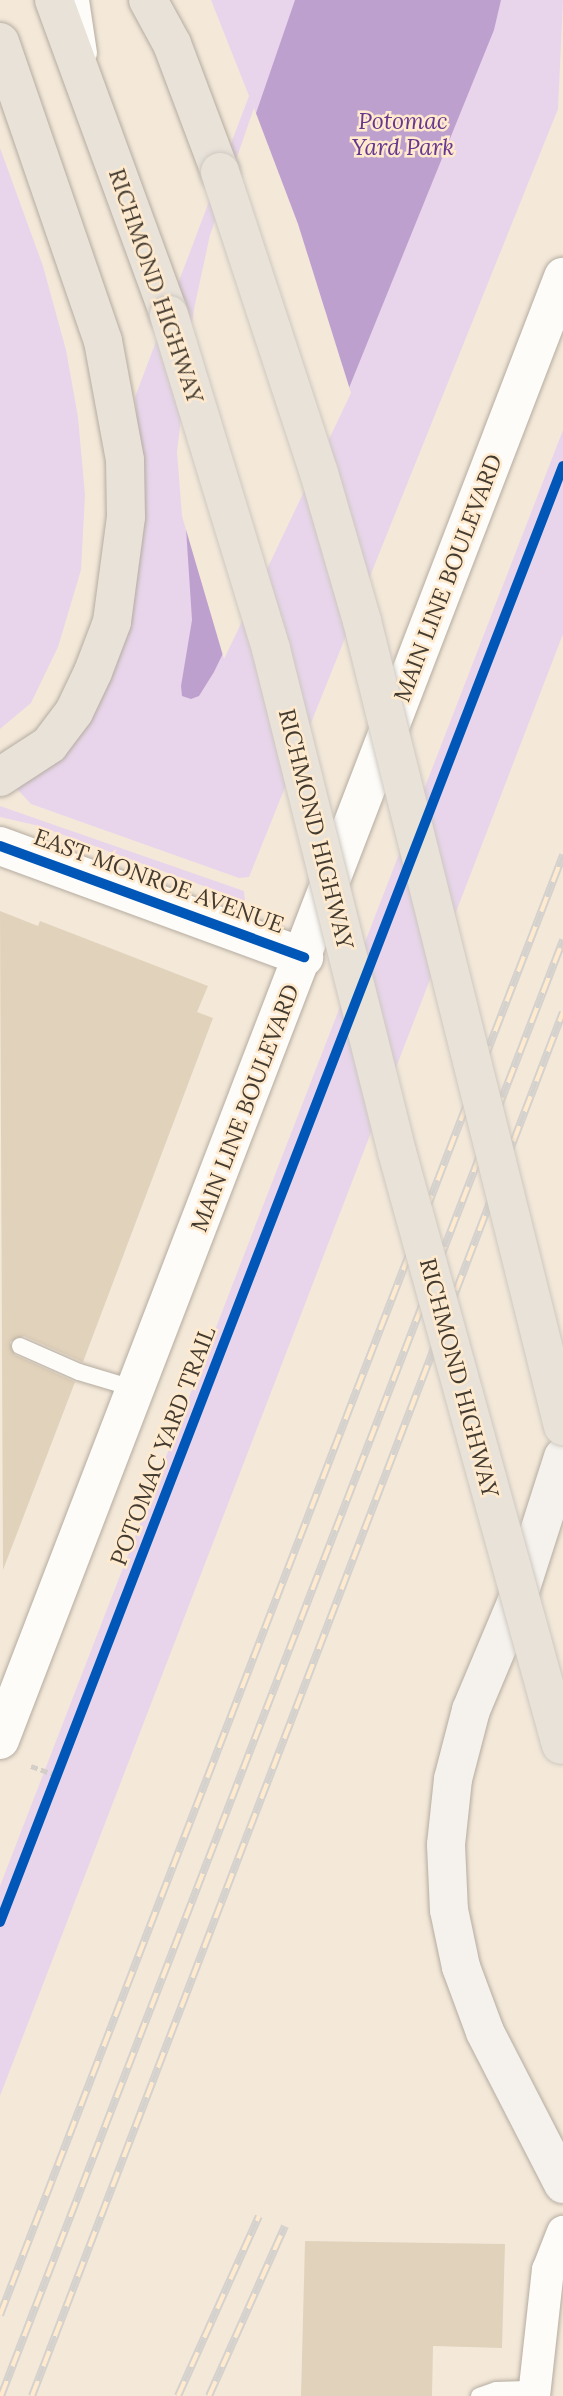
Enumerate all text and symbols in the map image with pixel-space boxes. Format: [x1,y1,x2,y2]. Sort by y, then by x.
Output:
park label: Potomac Yard Park [352,107,454,161]
street label: RICHMOND HIGHWAY [103,165,209,407]
street label: MAIN LINE BOULEVARD [388,450,508,706]
street label: RICHMOND HIGHWAY [273,706,359,952]
street label: EAST MONROE AVENUE [30,823,288,939]
street label: MAIN LINE BOULEVARD [185,980,305,1236]
street label: RICHMOND HIGHWAY [414,1255,504,1501]
street label: POTOMAC YARD TRAIL [105,1323,221,1569]

